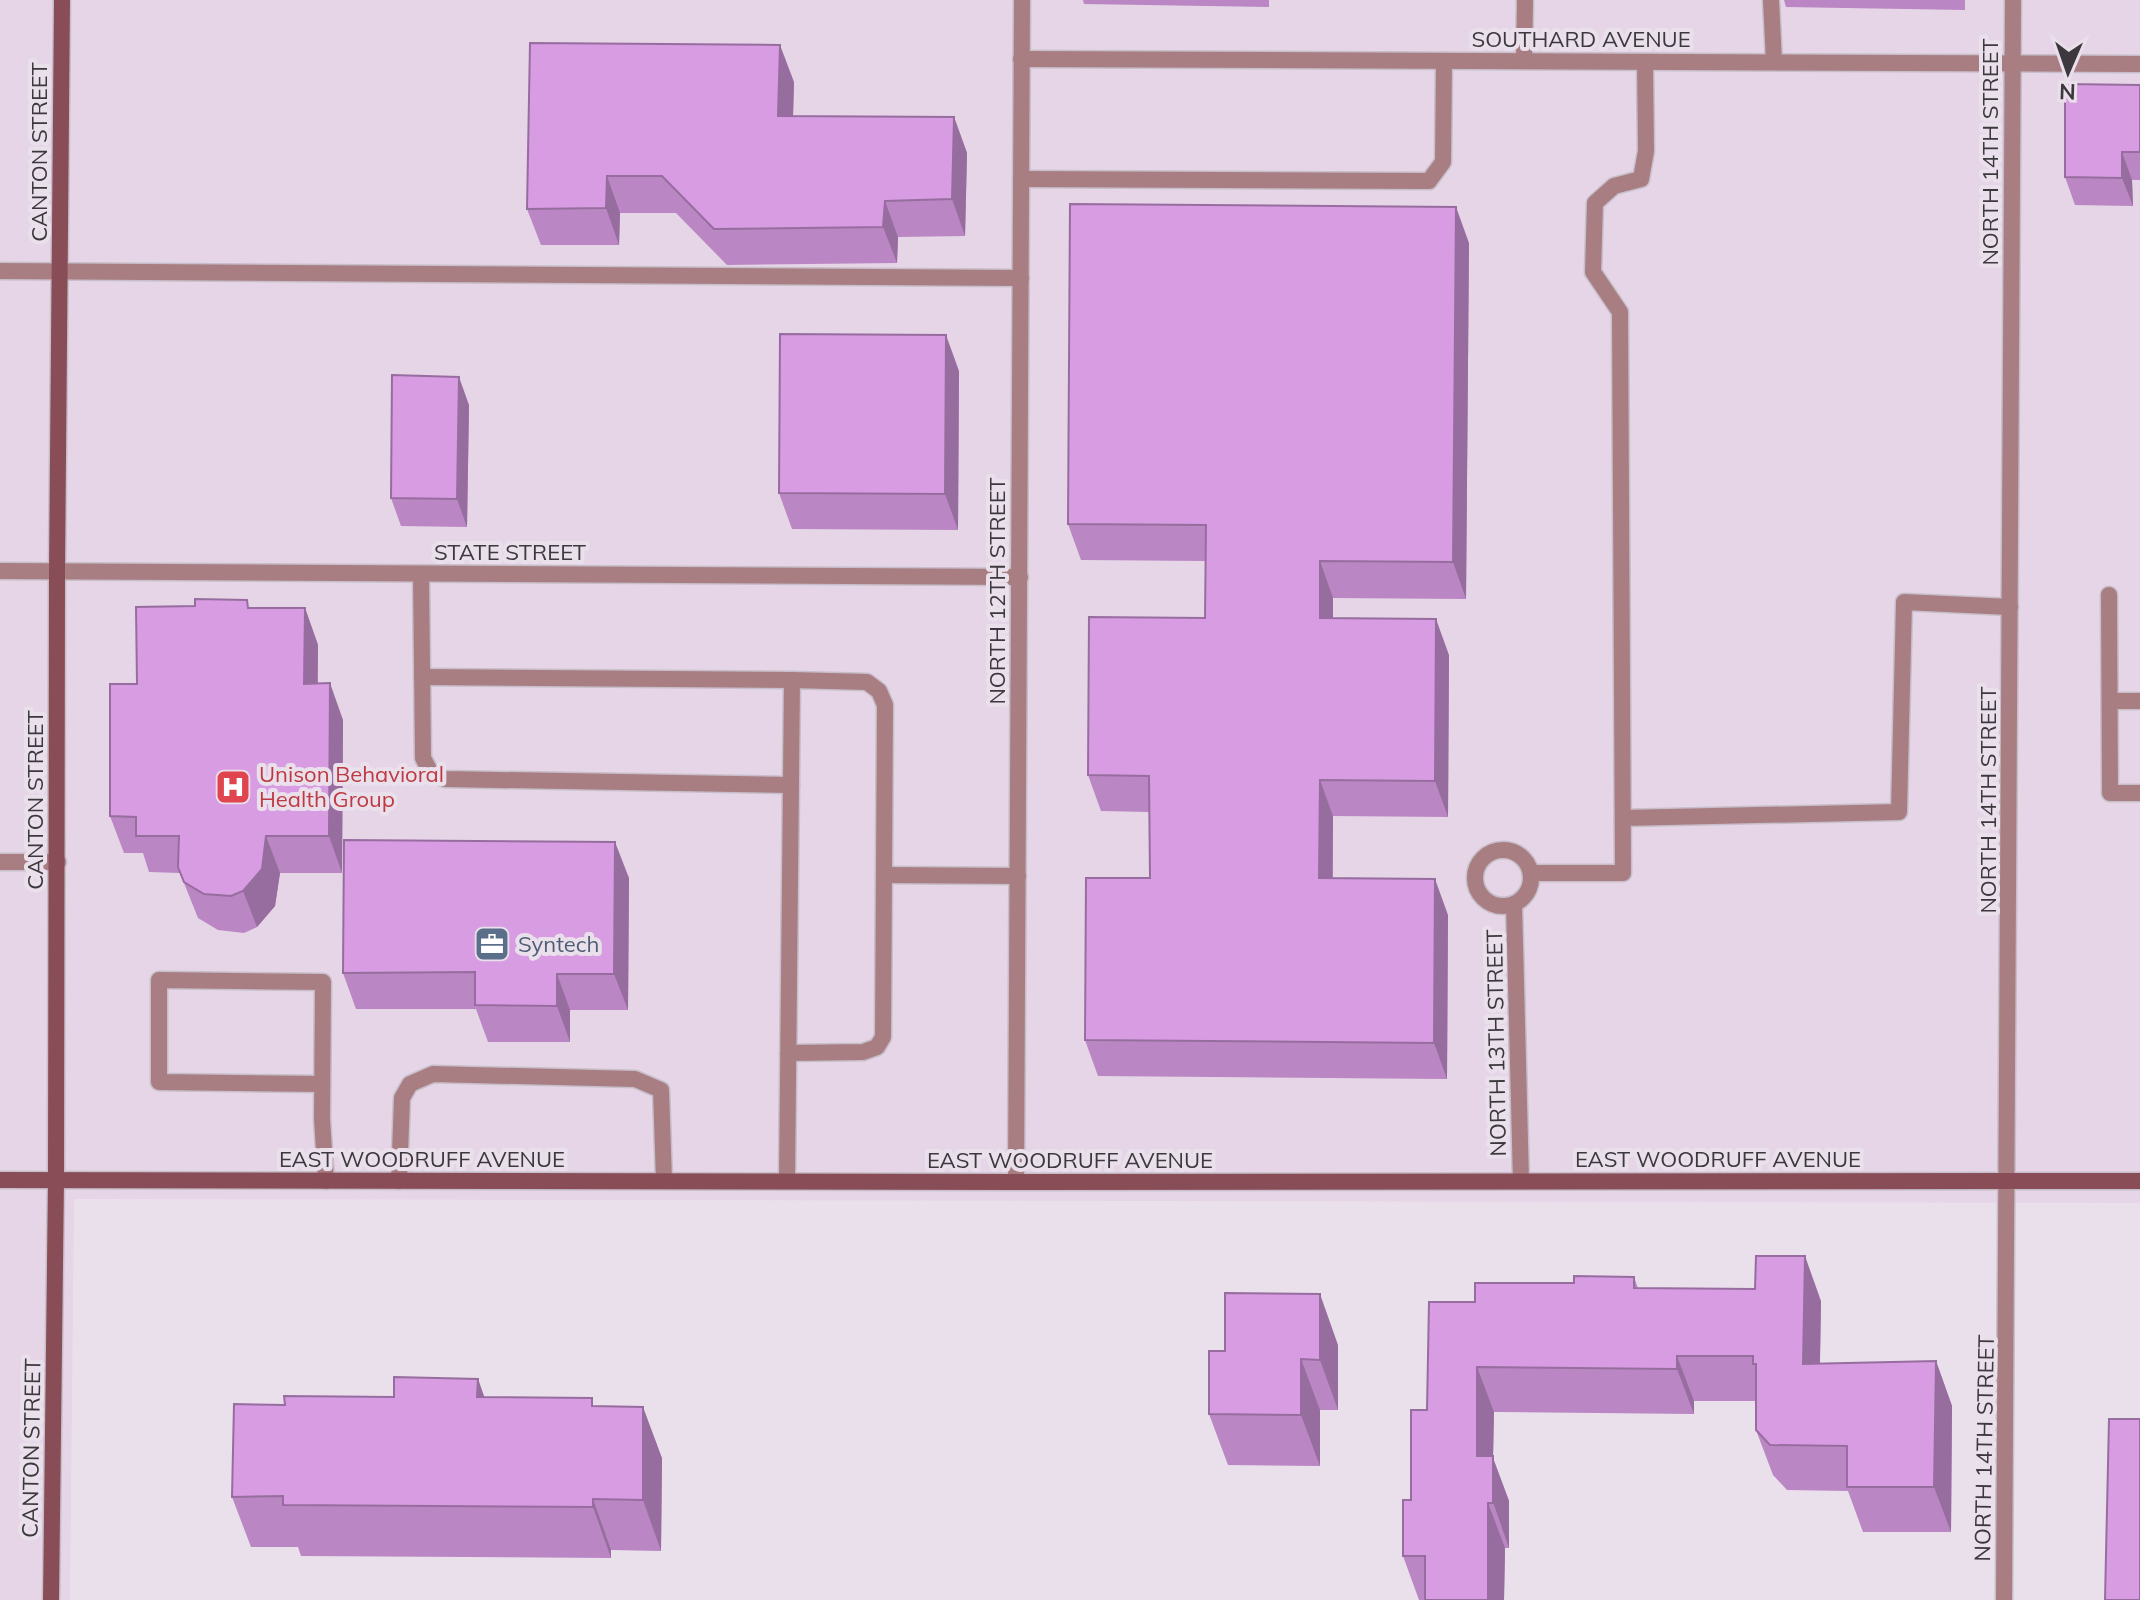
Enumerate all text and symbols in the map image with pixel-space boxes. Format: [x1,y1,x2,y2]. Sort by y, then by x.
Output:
street label: SOUTHARD AVENUE [1471,25,1691,53]
north arrow [2028,32,2108,112]
street label: NORTH 14TH STREET [1976,38,2004,266]
street label: CANTON STREET [25,62,53,242]
text: N [2059,78,2076,106]
street label: NORTH 12TH STREET [983,477,1011,705]
street label: STATE STREET [434,538,586,566]
street label: NORTH 14TH STREET [1974,686,2002,914]
street label: CANTON STREET [21,710,49,890]
place label: Unison Behavioral Health Group [259,760,444,813]
hospital icon: Unison Behavioral Health Group [214,768,252,806]
office icon: Syntech [473,925,511,963]
street label: NORTH 13TH STREET [1480,929,1512,1157]
place label: Syntech [518,930,599,958]
street label: EAST WOODRUFF AVENUE [279,1145,565,1173]
street label: EAST WOODRUFF AVENUE [1575,1145,1861,1173]
street label: EAST WOODRUFF AVENUE [927,1146,1213,1174]
street label: NORTH 14TH STREET [1968,1334,2000,1562]
street label: CANTON STREET [15,1358,47,1538]

